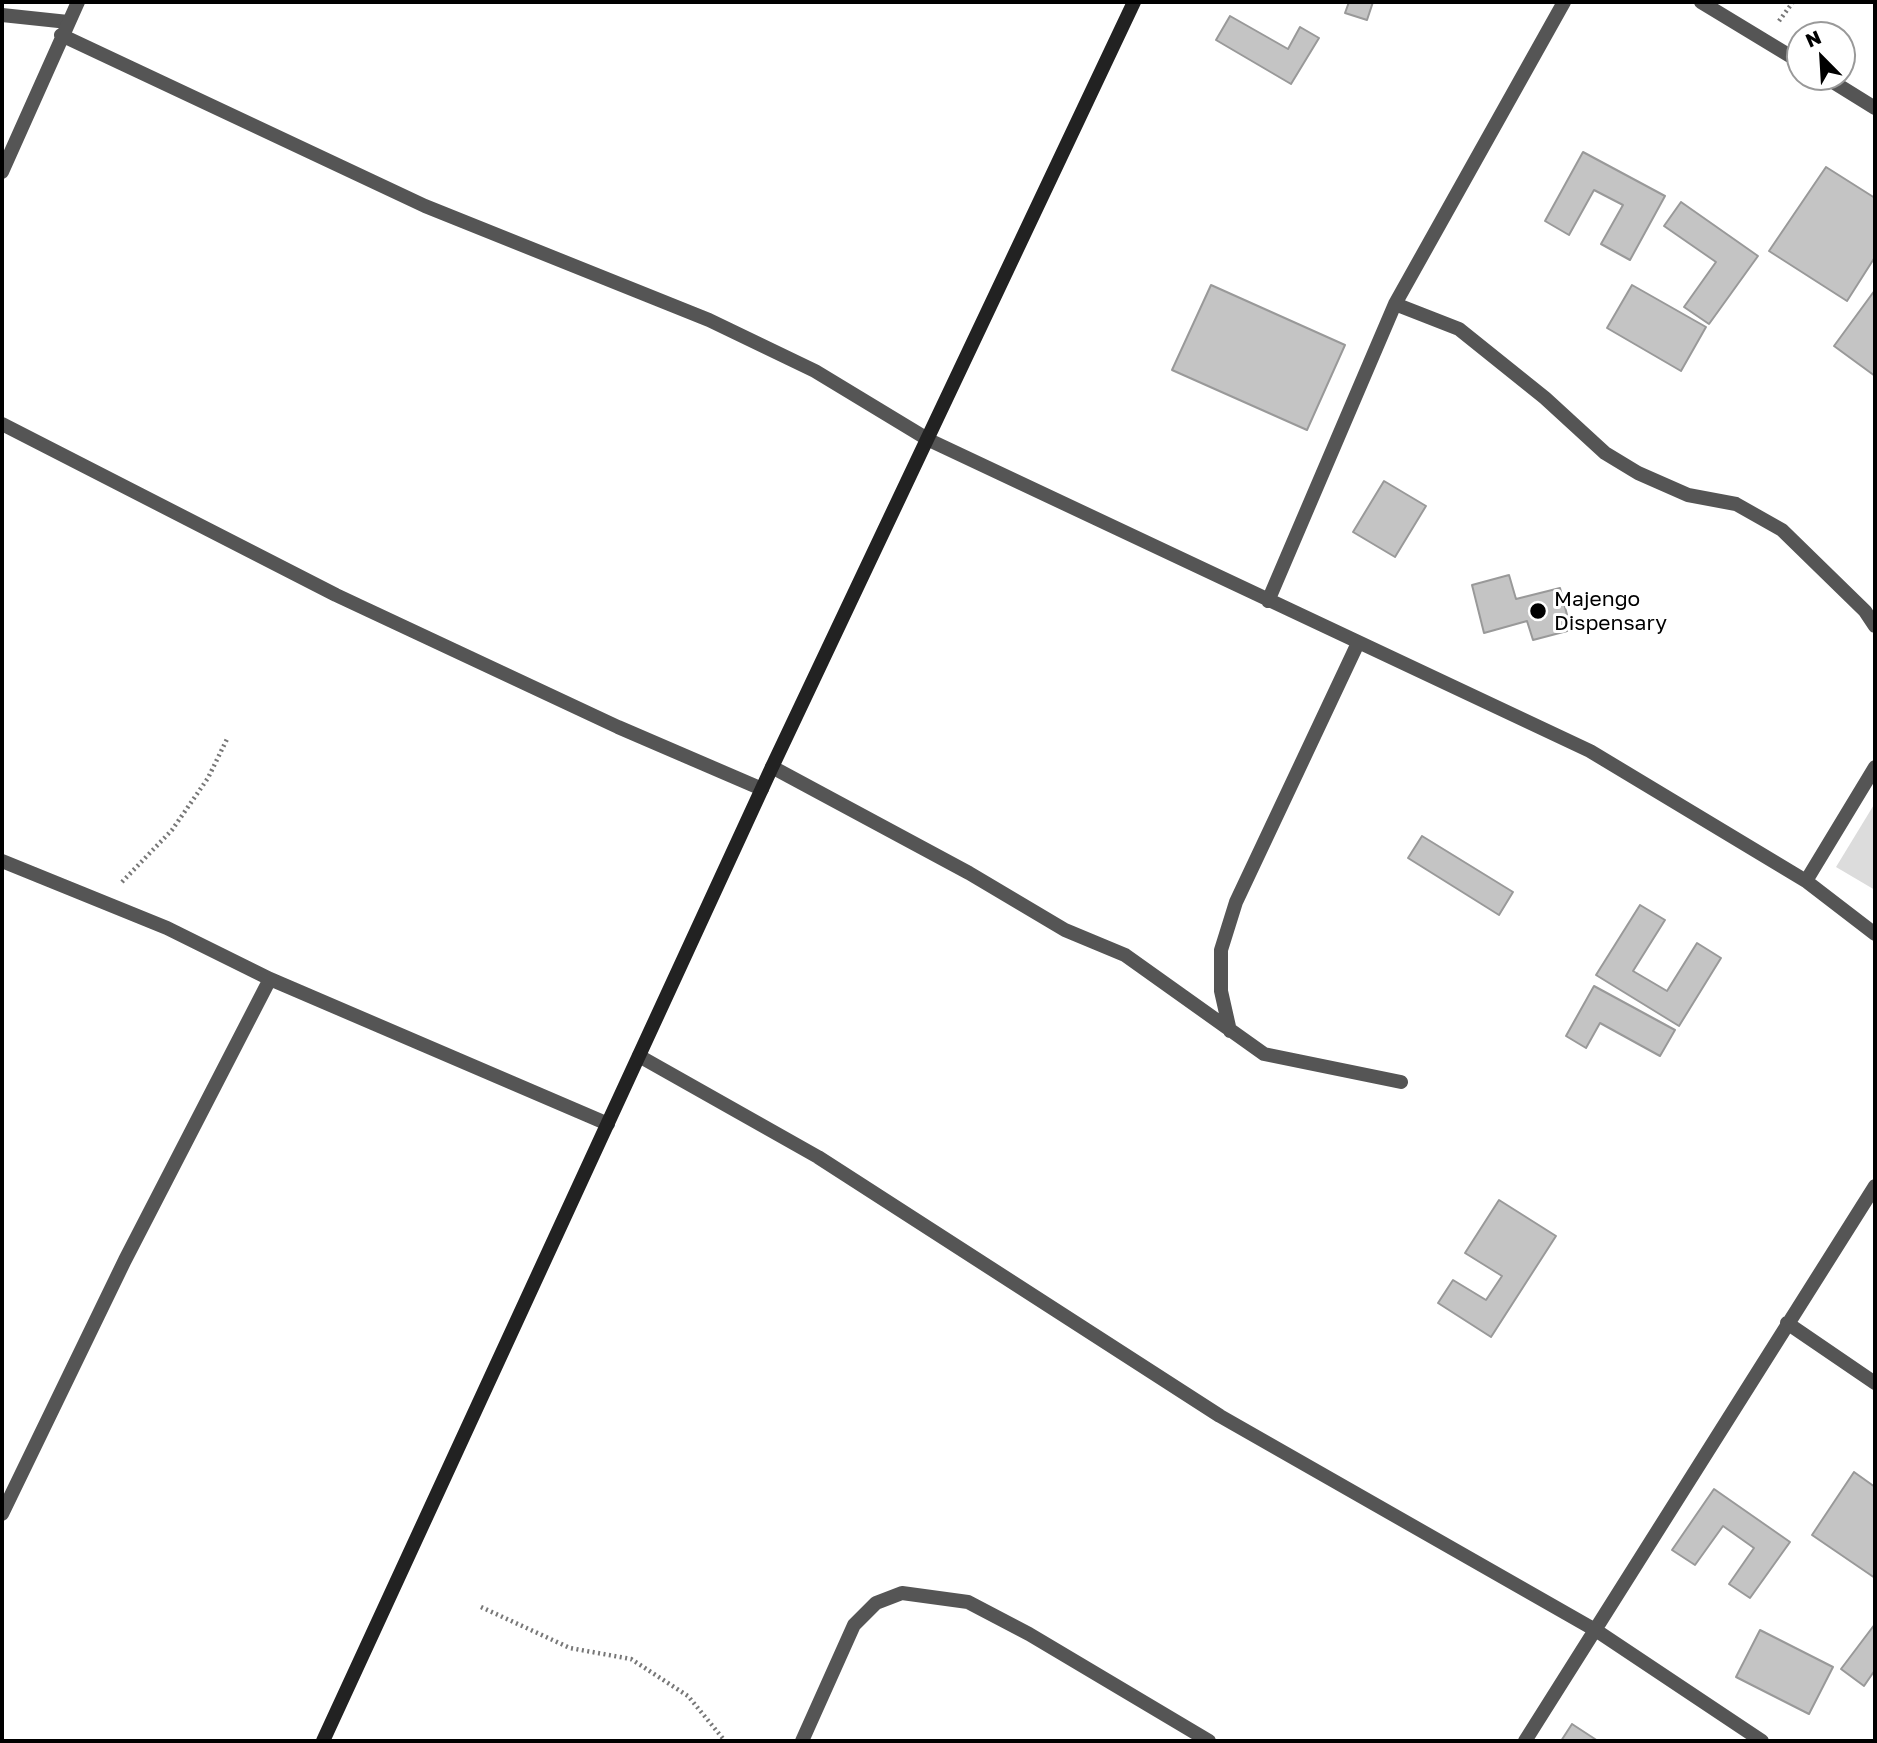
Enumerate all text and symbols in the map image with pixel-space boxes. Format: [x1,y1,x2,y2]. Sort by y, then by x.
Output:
north arrow [1786,21,1856,91]
text: N [1802,25,1824,52]
place label: Majengo Dispensary [1554,586,1667,636]
marker: Majengo Dispensary [1528,601,1548,621]

